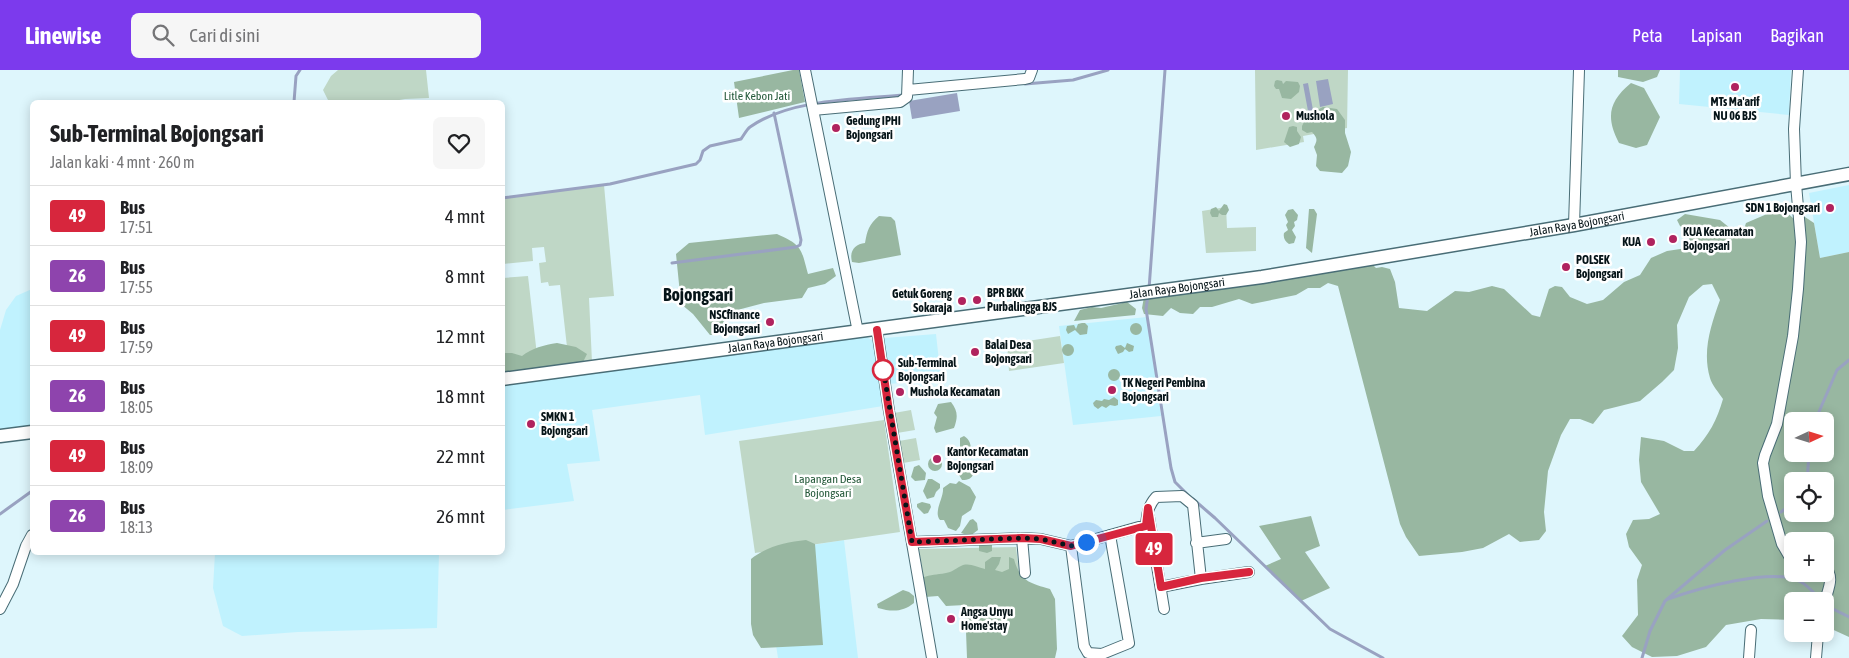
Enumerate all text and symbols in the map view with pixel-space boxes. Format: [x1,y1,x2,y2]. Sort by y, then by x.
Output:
search box [131,13,481,58]
icon: search [149,21,177,49]
text: Linewise [25,22,101,49]
text: Cari di sini [189,24,260,46]
text: Peta [1632,25,1663,46]
text: Lapisan [1691,25,1742,46]
text: Bagikan [1770,25,1824,46]
marker: MTs Ma'arif NU 06 BJS [1729,81,1741,93]
park label: Litle Kebon Jati [724,89,790,103]
place label: MTs Ma'arif NU 06 BJS [1710,95,1760,123]
place label: Mushola [1296,109,1335,123]
marker: Mushola [1280,110,1292,122]
place label: Gedung IPHI Bojongsari [846,114,901,142]
button: heart [433,117,485,169]
text: Sub-Terminal Bojongsari [50,120,264,147]
marker: Gedung IPHI Bojongsari [830,122,842,134]
text: Jalan kaki · 4 mnt · 260 m [50,153,194,171]
text: Bus [120,196,145,218]
place label: SDN 1 Bojongsari [1745,201,1820,215]
marker: SDN 1 Bojongsari [1824,202,1836,214]
text: 49 [69,205,86,226]
text: 4 mnt [445,205,485,227]
street label: Jalan Raya Bojongsari [1528,209,1625,239]
text: 17:51 [120,218,153,236]
place label: KUA Kecamatan Bojongsari [1683,225,1754,253]
marker: KUA Kecamatan Bojongsari [1667,233,1679,245]
place label: KUA [1622,235,1641,249]
marker: KUA [1645,236,1657,248]
place label: POLSEK Bojongsari [1576,253,1623,281]
text: Bus [120,256,145,278]
marker: POLSEK Bojongsari [1560,261,1572,273]
text: 26 [69,265,86,286]
text: 8 mnt [445,265,485,287]
street label: Jalan Raya Bojongsari [1128,275,1226,302]
text: 17:55 [120,278,153,296]
district label: Bojongsari [663,284,733,305]
place label: BPR BKK Purbalingga BJS [987,286,1057,314]
place label: Getuk Goreng Sokaraja [892,287,953,315]
marker: BPR BKK Purbalingga BJS [971,294,983,306]
marker: Getuk Goreng Sokaraja [956,295,968,307]
place label: NSCfinance Bojongsari [709,308,761,336]
text: Bus [120,316,145,338]
marker: NSCfinance Bojongsari [764,316,776,328]
text: 49 [69,325,86,346]
text: 12 mnt [436,325,485,347]
street label: Jalan Raya Bojongsari [727,329,824,356]
text: 17:59 [120,338,153,356]
place label: Balai Desa Bojongsari [985,338,1032,366]
marker: Balai Desa Bojongsari [969,346,981,358]
place label: Sub-Terminal Bojongsari [898,356,957,384]
marker: Sub-Terminal Bojongsari [872,359,894,381]
text: Bus [120,376,145,398]
place label: TK Negeri Pembina Bojongsari [1122,376,1206,404]
marker: TK Negeri Pembina Bojongsari [1106,384,1118,396]
text: 26 [69,385,86,406]
text: 18 mnt [436,385,485,407]
place label: Mushola Kecamatan [910,385,1000,399]
marker: Mushola Kecamatan [894,386,906,398]
text: 18:05 [120,398,153,416]
place label: SMKN 1 Bojongsari [541,410,588,438]
north arrow [1784,412,1834,462]
map controls [1784,412,1834,642]
marker: SMKN 1 Bojongsari [525,418,537,430]
text: Bus [120,436,145,458]
text: 49 [69,445,86,466]
text: 22 mnt [436,445,485,467]
place label: Kantor Kecamatan Bojongsari [947,445,1029,473]
marker: Kantor Kecamatan Bojongsari [931,453,943,465]
text: 18:09 [120,458,153,476]
park label: Lapangan Desa Bojongsari [794,472,862,500]
button: locate [1784,472,1834,522]
text: Bus [120,496,145,518]
text: 26 [69,505,86,526]
text: 26 mnt [436,505,485,527]
text: 18:13 [120,518,153,536]
your location [1074,530,1099,555]
button: + [1784,532,1834,582]
line badge: 49 [1132,533,1176,565]
text: 49 [1146,538,1162,559]
button: − [1784,592,1834,642]
place label: Angsa Unyu Home'stay [960,605,1013,633]
marker: Angsa Unyu Home'stay [945,613,957,625]

